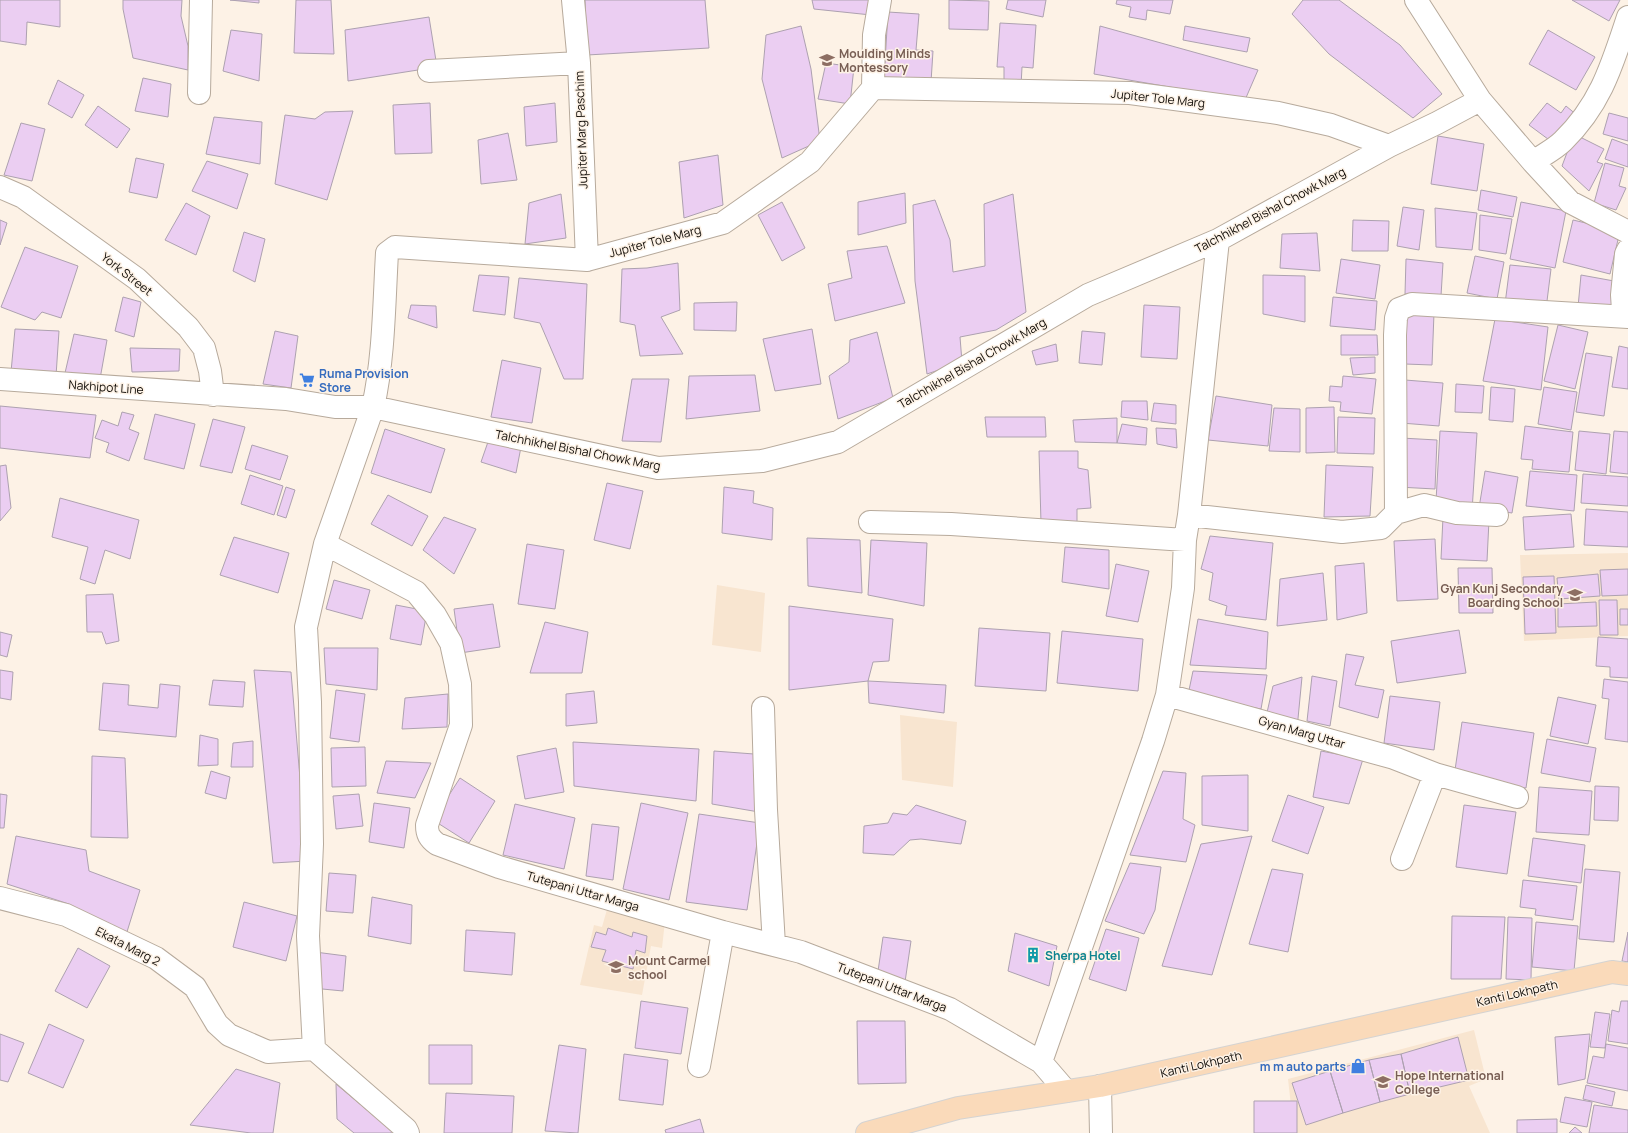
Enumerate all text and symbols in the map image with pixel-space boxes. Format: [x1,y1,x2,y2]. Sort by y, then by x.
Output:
place label: Moulding Minds Montessory [839,45,931,76]
school or university icon: Moulding Minds Montessory [818,51,836,69]
street label: Jupiter Marg Paschim [570,71,592,189]
street label: Jupiter Tole Marg [1110,85,1206,111]
street label: Talchhikhel Bishal Chowk Marg [1192,163,1348,257]
street label: Jupiter Tole Marg [607,221,703,261]
street label: York Street [98,249,156,300]
street label: Talchhikhel Bishal Chowk Marg [895,314,1049,412]
place label: Ruma Provision Store [319,365,409,396]
supermarket icon: Ruma Provision Store [298,371,316,389]
street label: Nakhipot Line [68,376,144,398]
street label: Talchhikhel Bishal Chowk Marg [494,426,662,474]
place label: Gyan Kunj Secondary Boarding School [1440,580,1563,611]
school or university icon: Gyan Kunj Secondary Boarding School [1566,586,1584,604]
street label: Gyan Marg Uttar [1257,712,1348,753]
street label: Tutepani Uttar Marga [525,867,641,915]
street label: Ekata Marg 2 [93,922,163,970]
building icon: Sherpa Hotel [1024,946,1042,964]
place label: Sherpa Hotel [1045,947,1121,964]
place label: Mount Carmel school [628,952,710,983]
school or university icon: Mount Carmel school [607,958,625,976]
street label: Tutepani Uttar Marga [835,958,949,1016]
street label: Kanti Lokhpath [1475,975,1559,1011]
street label: Kanti Lokhpath [1159,1046,1243,1082]
shop icon: m m auto parts [1349,1057,1367,1075]
place label: m m auto parts [1260,1058,1346,1075]
place label: Hope International College [1395,1067,1504,1098]
school or university icon: Hope International College [1374,1073,1392,1091]

